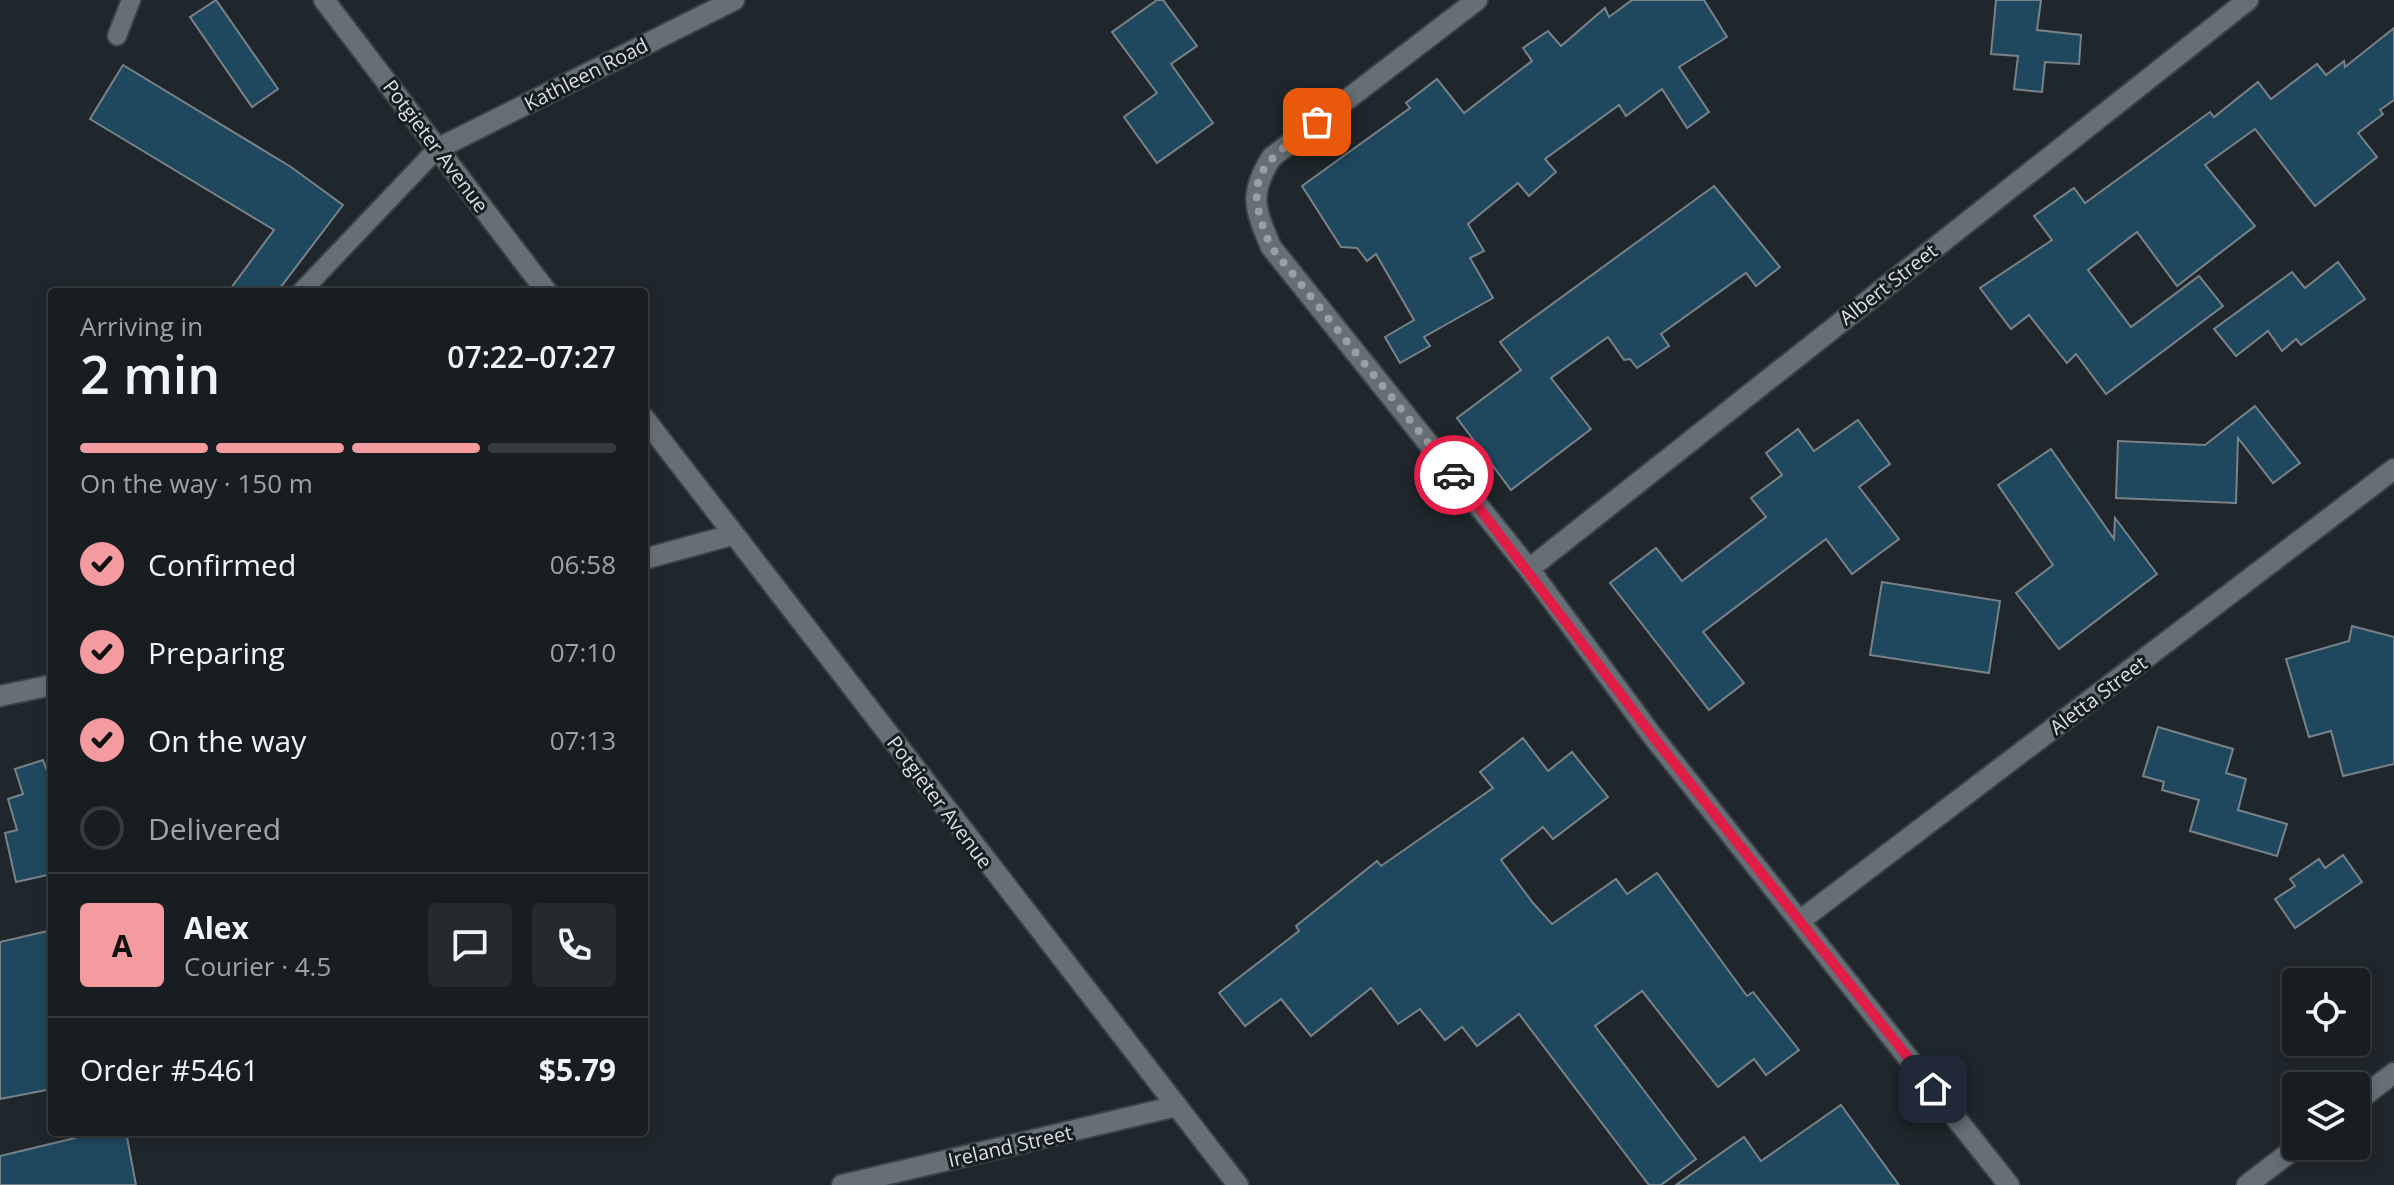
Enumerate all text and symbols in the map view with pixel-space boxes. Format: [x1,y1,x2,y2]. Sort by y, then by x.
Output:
street label: Kathleen Road [520,31,652,117]
street label: Potgieter Avenue [377,74,495,218]
pin [1283,88,1351,156]
icon: bag [1295,100,1339,144]
street label: Albert Street [1833,237,1943,331]
text: Arriving in [80,308,203,344]
text: 07:22–07:27 [447,336,616,377]
text: 2 min [80,338,220,409]
courier [1414,435,1494,515]
icon: car [1432,453,1476,497]
text: On the way · 150 m [80,465,313,501]
icon: check [80,542,124,586]
text: Confirmed [148,544,296,585]
text: 06:58 [550,546,616,582]
icon: check [80,630,124,674]
text: Preparing [148,632,285,673]
text: 07:10 [550,634,616,670]
street label: Aletta Street [2044,650,2152,740]
icon: check [80,718,124,762]
text: On the way [148,720,306,761]
text: 07:13 [550,722,616,758]
street label: Potgieter Avenue [881,730,999,874]
text: Delivered [148,808,281,849]
button: chat [428,903,512,987]
button: phone [532,903,616,987]
text: Alex [184,907,249,948]
text: A [112,925,132,966]
text: Courier · 4.5 [184,948,331,984]
map controls [2282,968,2370,1160]
button: locate [2282,968,2370,1056]
text: Order #5461 [80,1049,259,1090]
text: $5.79 [539,1049,616,1090]
pin [1899,1055,1967,1123]
icon: home [1911,1067,1955,1111]
button: layers [2282,1072,2370,1160]
street label: Ireland Street [945,1119,1075,1173]

